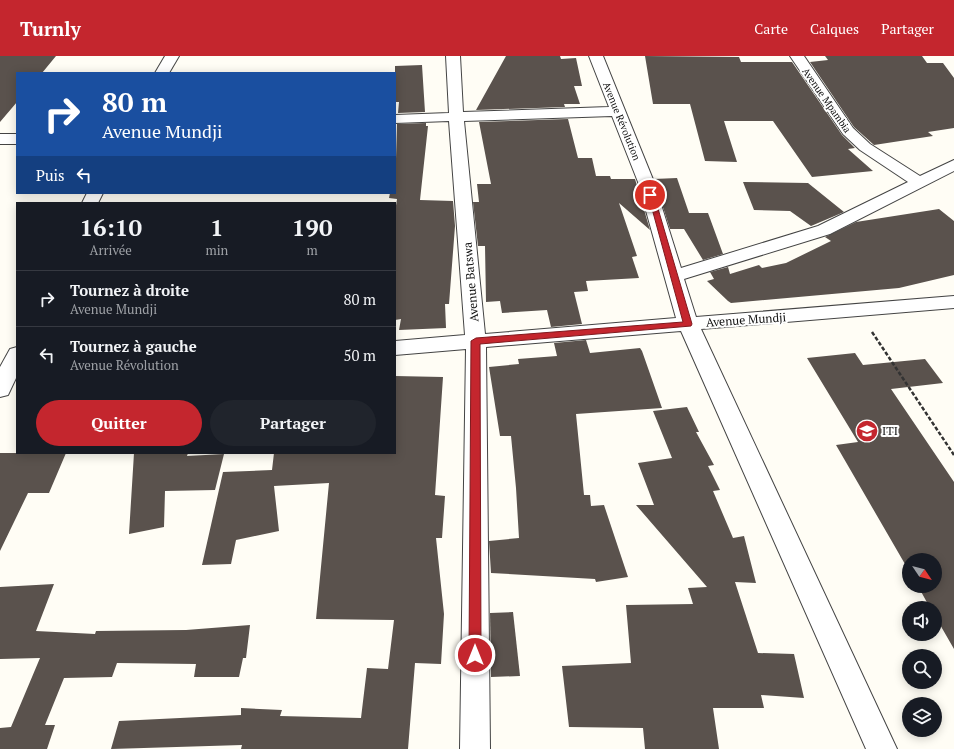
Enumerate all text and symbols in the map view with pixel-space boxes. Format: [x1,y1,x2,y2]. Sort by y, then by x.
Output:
text: Turnly [20,16,81,41]
text: Carte [754,19,788,38]
text: Calques [810,19,859,38]
text: Partager [881,19,934,38]
street label: Avenue Mpambia [799,65,854,135]
street label: Avenue Révolution [600,80,643,162]
text: 80 m [102,83,167,120]
icon: right [36,88,88,140]
text: Avenue Mundji [102,119,223,143]
icon: left [73,164,95,186]
text: Puis [36,165,65,185]
pin [633,178,667,212]
icon: arrive [639,184,661,206]
text: 16:10 [79,211,142,243]
text: 1 [210,211,224,243]
text: 190 [292,211,332,243]
text: Arrivée [90,241,132,259]
text: min [205,241,228,259]
text: m [307,241,318,259]
street label: Avenue Batswa [460,241,481,323]
text: Tournez à droite [70,280,189,300]
icon: right [36,288,58,310]
text: 80 m [343,289,376,309]
text: Avenue Mundji [70,300,157,318]
street label: Avenue Mundji [705,309,787,330]
text: Tournez à gauche [70,336,197,356]
icon: left [36,344,58,366]
text: 50 m [343,345,376,365]
text: Avenue Révolution [70,356,179,374]
button: Quitter [36,400,202,446]
button: Partager [210,400,376,446]
school or university icon: ITI [854,418,880,444]
place label: ITI [882,423,898,438]
north arrow [902,553,942,593]
map controls [902,553,942,737]
button: sound [902,601,942,641]
position arrow [454,634,496,676]
button: search [902,649,942,689]
button: layers [902,697,942,737]

